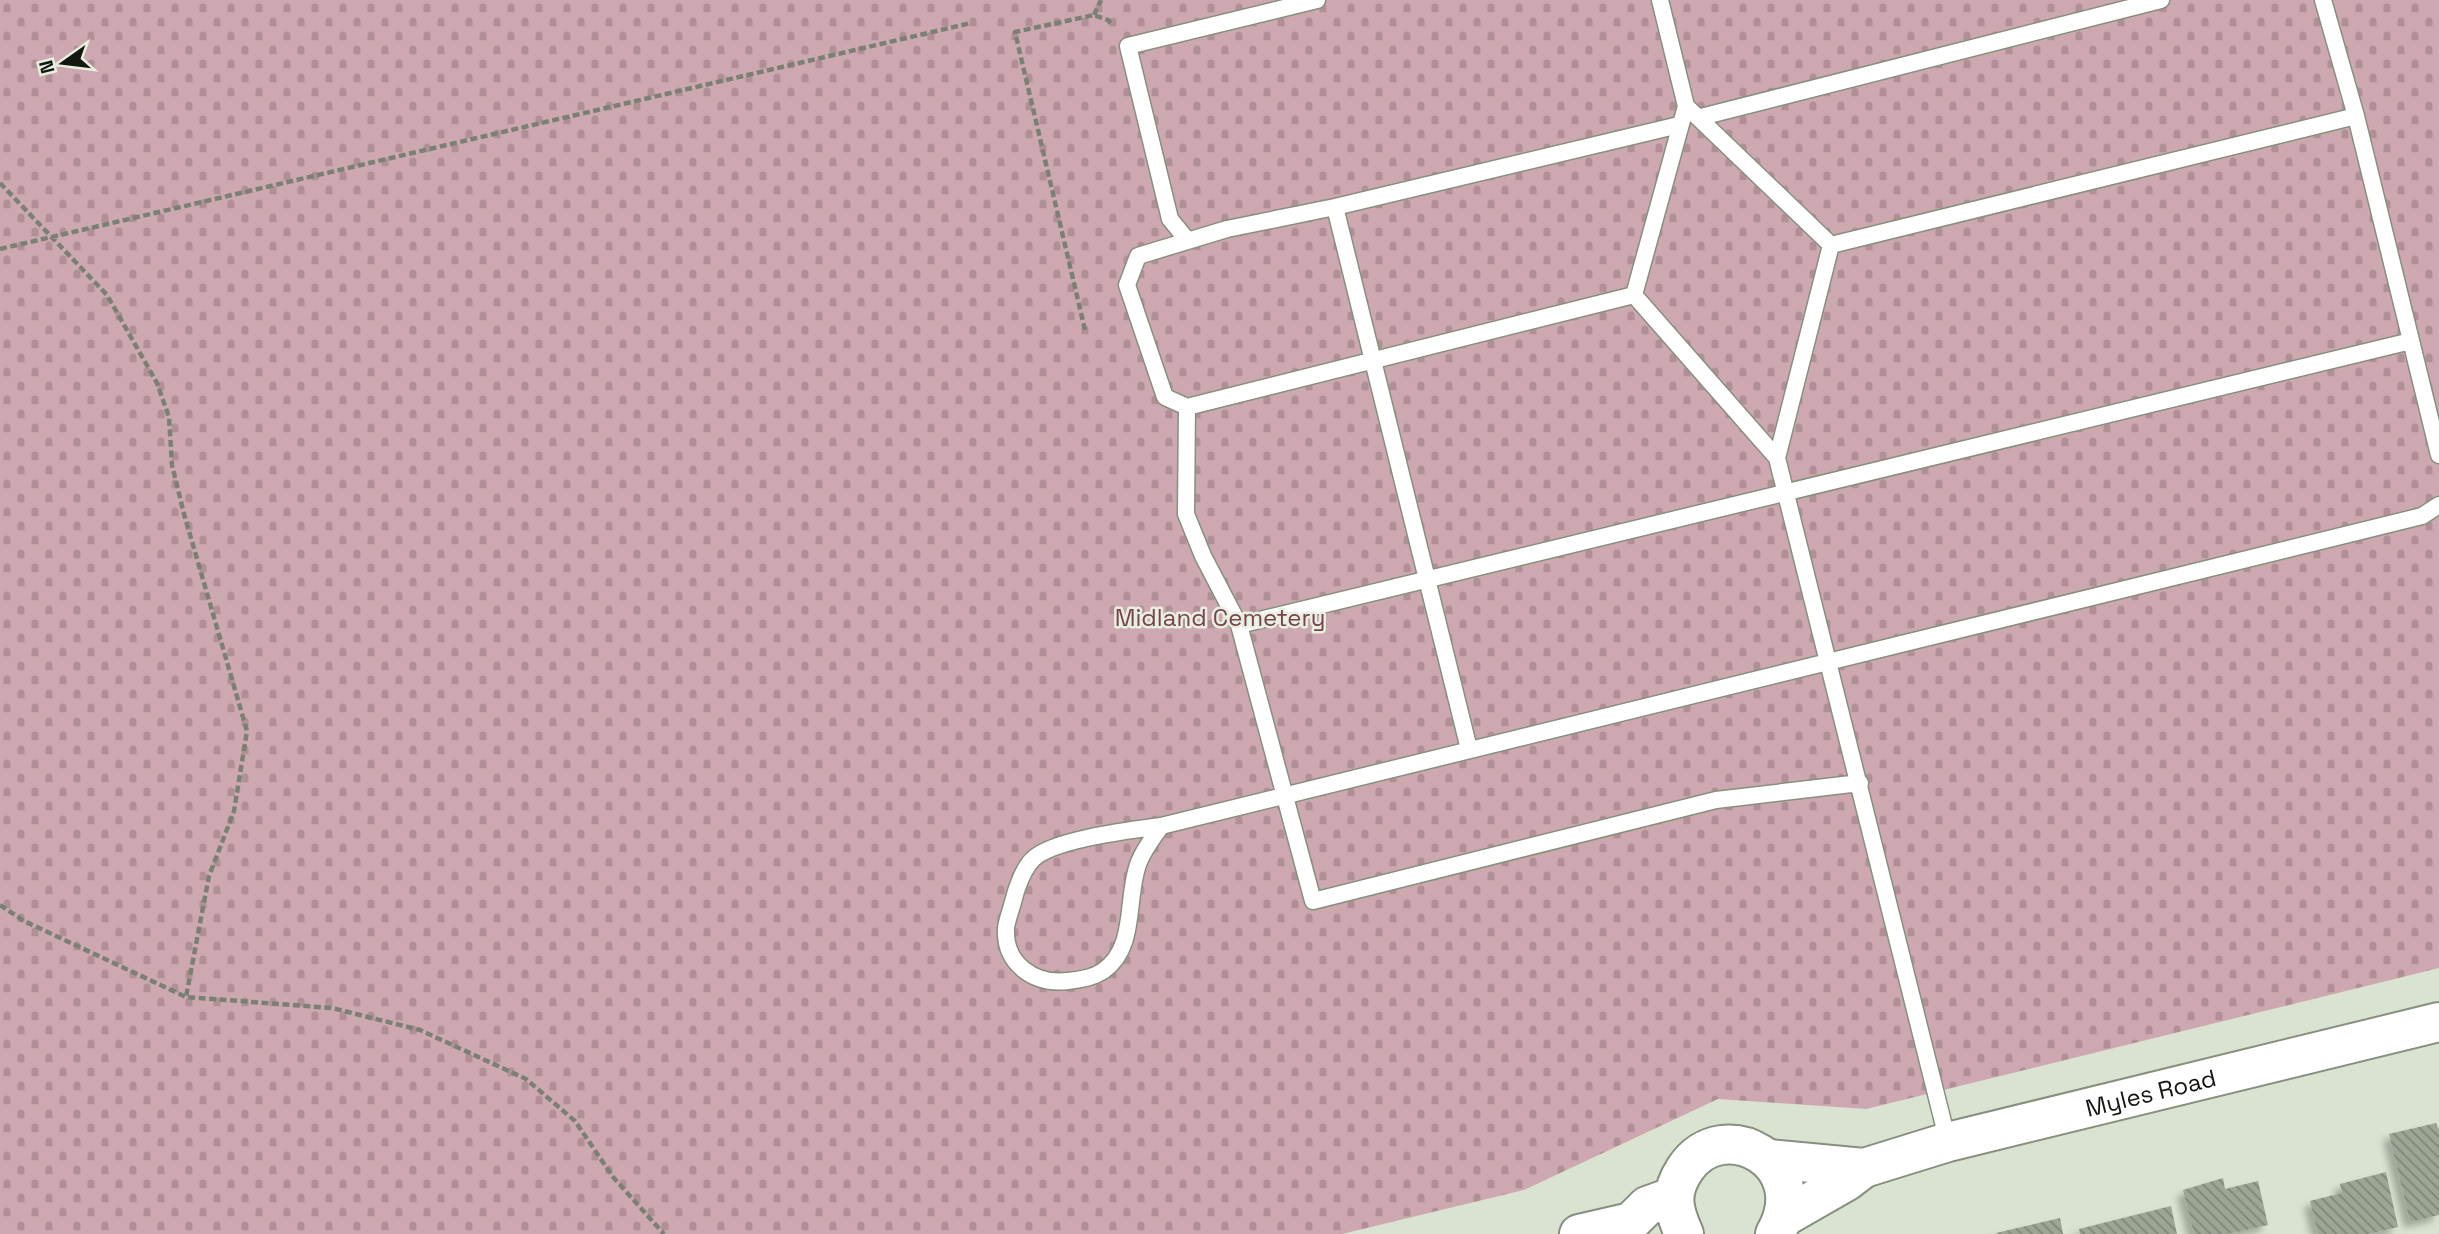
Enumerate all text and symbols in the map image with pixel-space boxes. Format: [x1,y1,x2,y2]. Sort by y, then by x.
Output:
north arrow [28,28,98,98]
text: N [33,58,61,76]
park label: Midland Cemetery [1115,602,1325,633]
street label: Myles Road [2082,1062,2219,1123]

